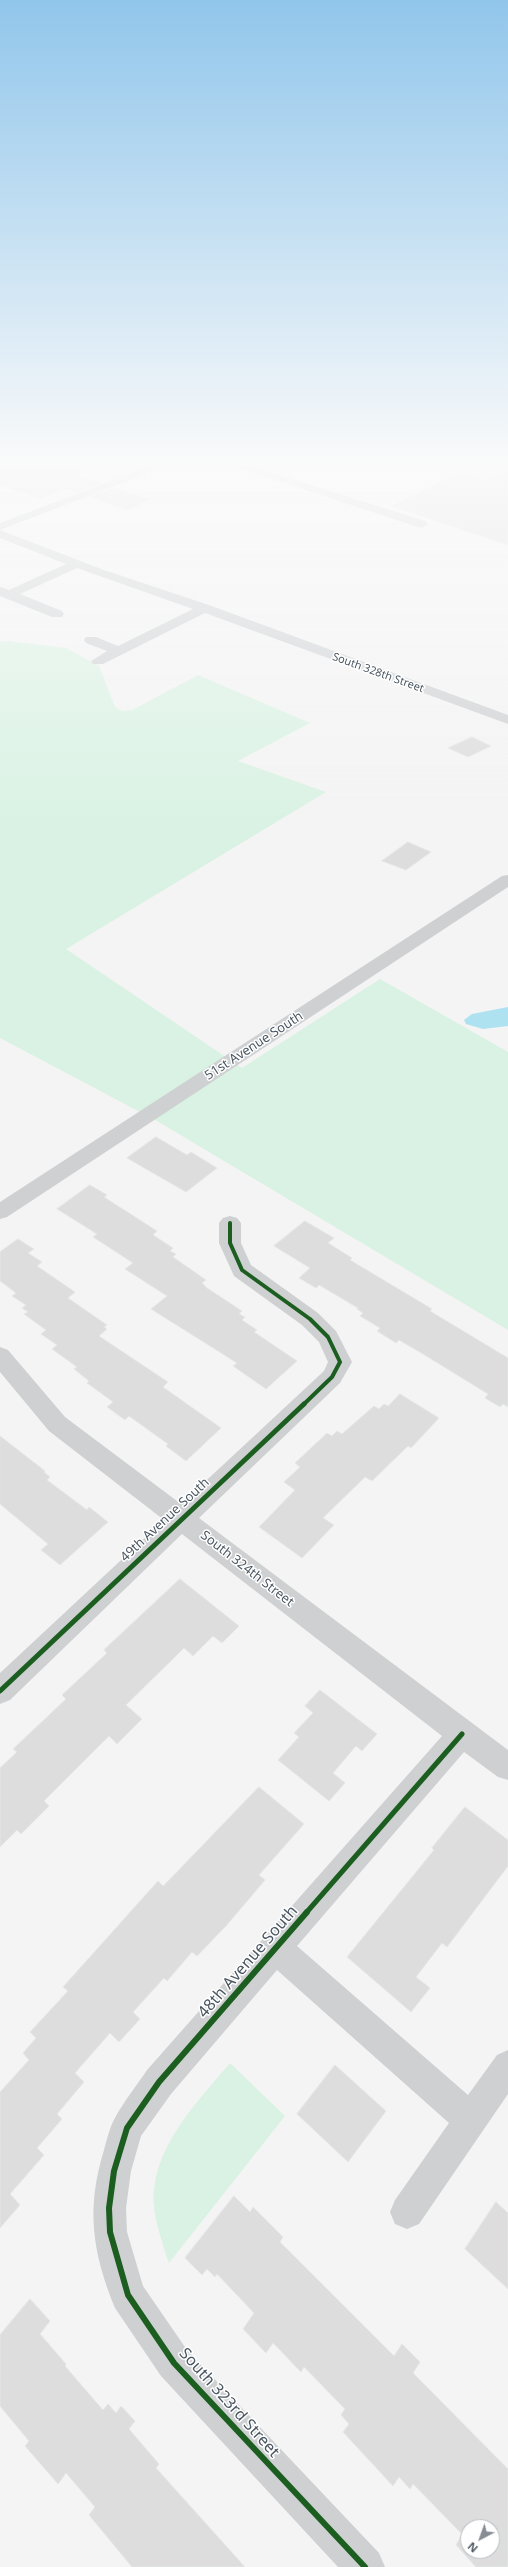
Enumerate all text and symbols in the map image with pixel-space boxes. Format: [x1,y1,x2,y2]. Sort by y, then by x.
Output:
street label: South 328th Street [330,650,426,696]
street label: 51st Avenue South [202,1008,306,1084]
street label: 49th Avenue South [117,1475,213,1565]
street label: South 324th Street [197,1528,297,1610]
street label: 48th Avenue South [194,1902,302,2022]
street label: South 323rd Street [175,2344,283,2462]
north arrow [460,2519,500,2559]
text: N [464,2539,481,2556]

